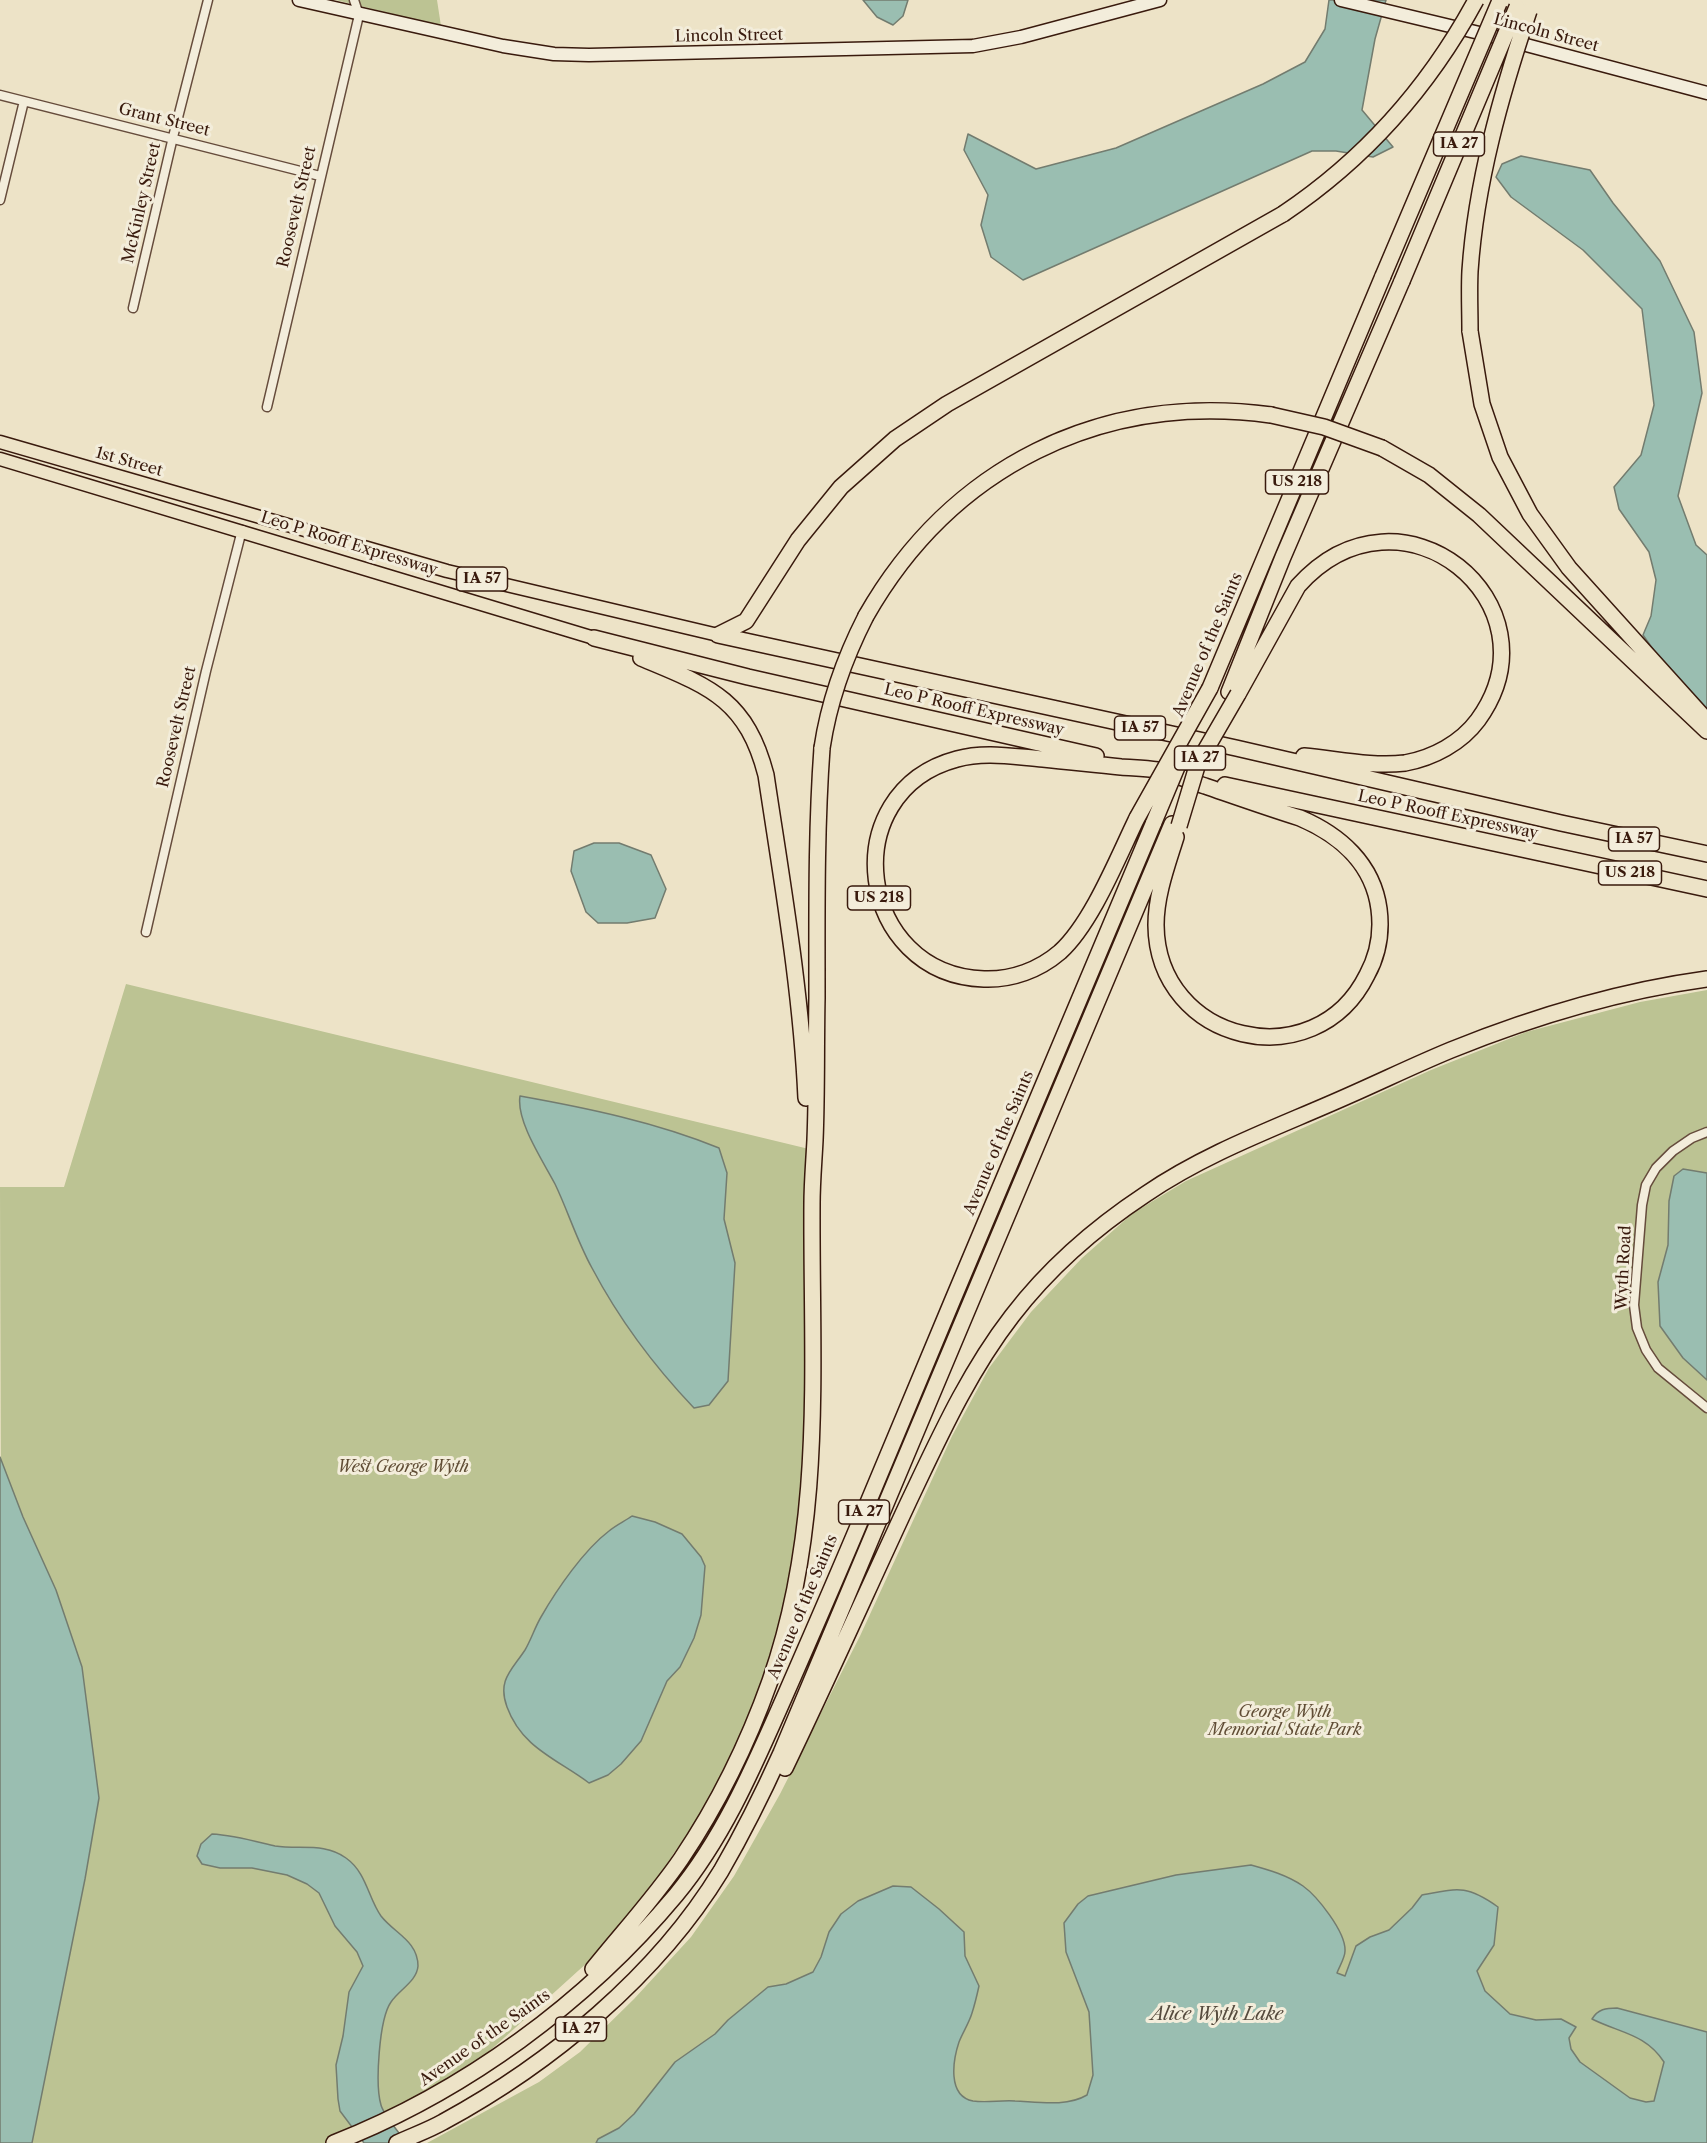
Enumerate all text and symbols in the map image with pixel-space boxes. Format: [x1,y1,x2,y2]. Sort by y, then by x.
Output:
street label: Lincoln Street [1491,10,1601,56]
street label: Lincoln Street [675,25,783,47]
street label: Grant Street [116,99,212,141]
road number: IA 27 [1434,132,1484,156]
street label: McKinley Street [119,141,165,265]
street label: Roosevelt Street [274,144,320,270]
street label: 1st Street [93,443,165,481]
road number: US 218 [1266,470,1328,494]
street label: Leo P Rooff Expressway [258,508,440,580]
road number: IA 57 [456,567,508,591]
street label: Avenue of the Saints [1169,570,1247,720]
street label: Roosevelt Street [154,664,200,790]
street label: Leo P Rooff Expressway [882,680,1066,740]
road number: IA 57 [1114,716,1166,740]
road number: IA 27 [1174,746,1226,770]
street label: Leo P Rooff Expressway [1356,786,1540,844]
road number: IA 57 [1608,827,1660,851]
road number: US 218 [1598,861,1662,885]
road number: US 218 [848,886,910,910]
street label: Avenue of the Saints [960,1068,1038,1218]
street label: Wyth Road [1612,1225,1636,1311]
park label: West George Wyth [337,1457,469,1477]
road number: IA 27 [838,1500,890,1524]
street label: Avenue of the Saints [764,1532,842,1682]
park label: George Wyth Memorial State Park [1209,1702,1361,1740]
street label: Avenue of the Saints [416,1986,554,2090]
water label: Alice Wyth Lake [1151,2004,1283,2026]
road number: IA 27 [556,2017,606,2041]

